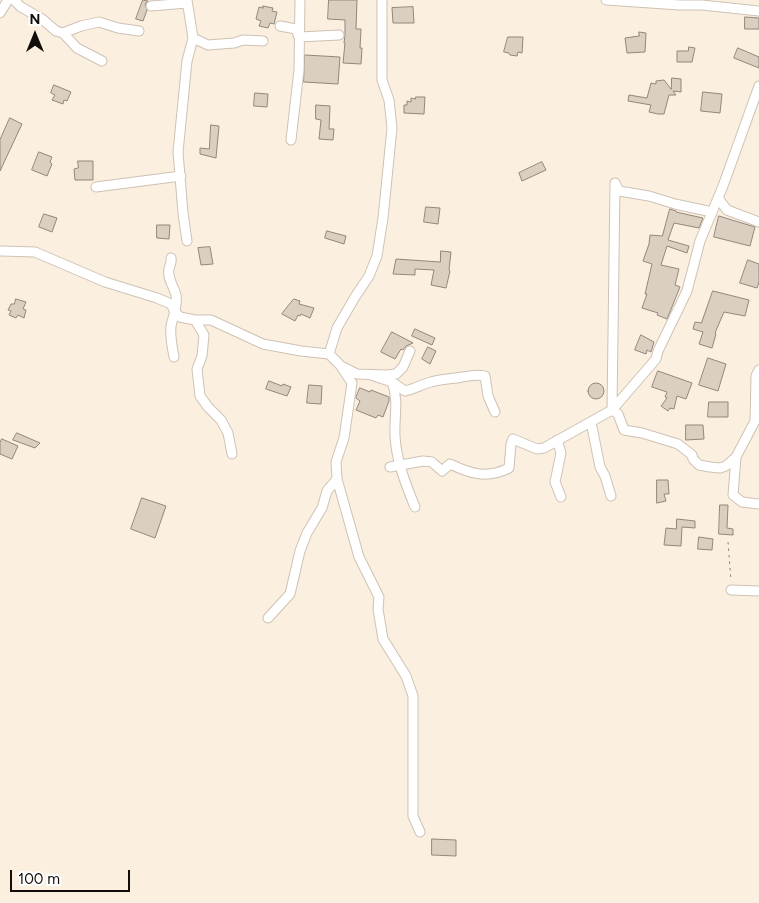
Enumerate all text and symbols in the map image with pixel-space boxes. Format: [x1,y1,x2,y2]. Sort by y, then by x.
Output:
north arrow [10,10,60,60]
text: N [30,11,40,28]
scale bar [12,860,132,892]
text: 100 m [18,870,60,888]

